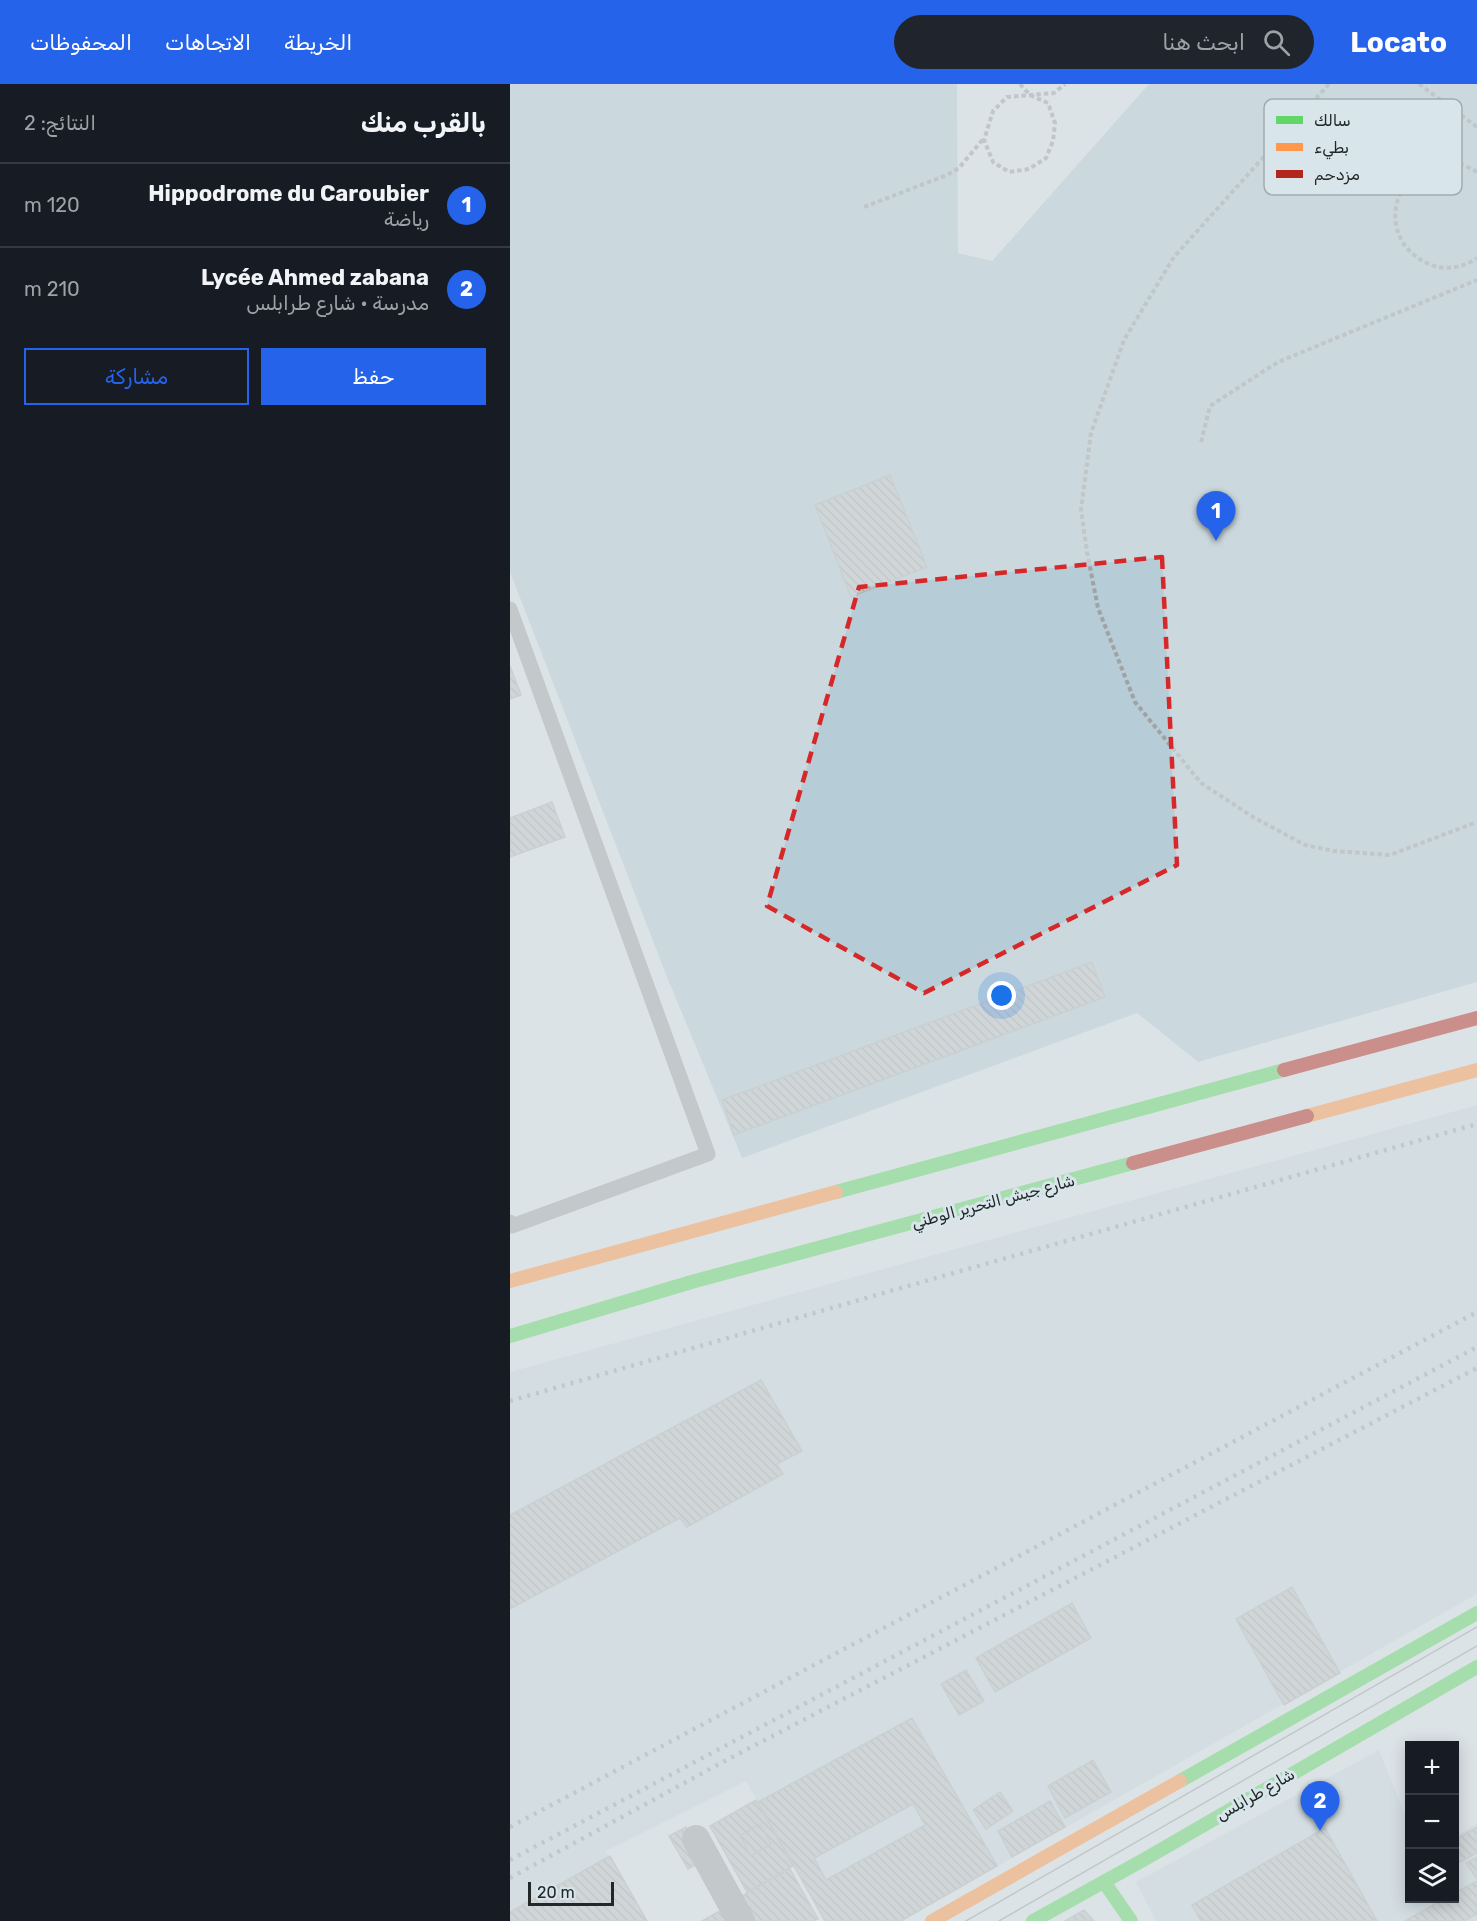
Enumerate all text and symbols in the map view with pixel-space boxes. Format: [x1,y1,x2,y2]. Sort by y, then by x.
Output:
search box [894,15,1314,69]
icon: search [1260,26,1293,59]
text: Locato [1350,26,1447,59]
text: ابحث هنا [1162,29,1245,56]
text: المحفوظات [30,30,132,55]
text: الاتجاهات [165,30,251,55]
text: الخريطة [284,30,352,55]
legend [1264,99,1462,195]
text: بالقرب منك [361,108,486,139]
text: النتائج: 2 [24,111,96,135]
text: سالك [1314,111,1351,130]
text: بطيء [1314,138,1349,160]
text: مزدحم [1314,165,1360,185]
text: Hippodrome du Caroubier [148,180,429,207]
text: 120 m [24,193,80,217]
text: 1 [462,193,471,217]
text: رياضة [384,207,429,231]
text: Lycée Ahmed zabana [201,264,429,291]
text: 210 m [24,277,80,301]
text: 2 [460,277,473,301]
text: مدرسة · شارع طرابلس [246,291,429,315]
button: مشاركة [24,348,249,405]
button: حفظ [261,348,486,405]
pin: 1 [1196,492,1236,541]
your location [987,981,1016,1010]
street label: شارع جيش التحرير الوطني [909,1171,1078,1235]
map controls [1405,1741,1459,1903]
button: + [1405,1741,1459,1795]
street label: شارع طرابلس [1213,1764,1299,1826]
pin: 2 [1300,1782,1340,1831]
button: − [1405,1795,1459,1849]
button: layers [1405,1849,1459,1903]
scale bar [528,1879,614,1906]
text: 20 m [537,1883,575,1902]

